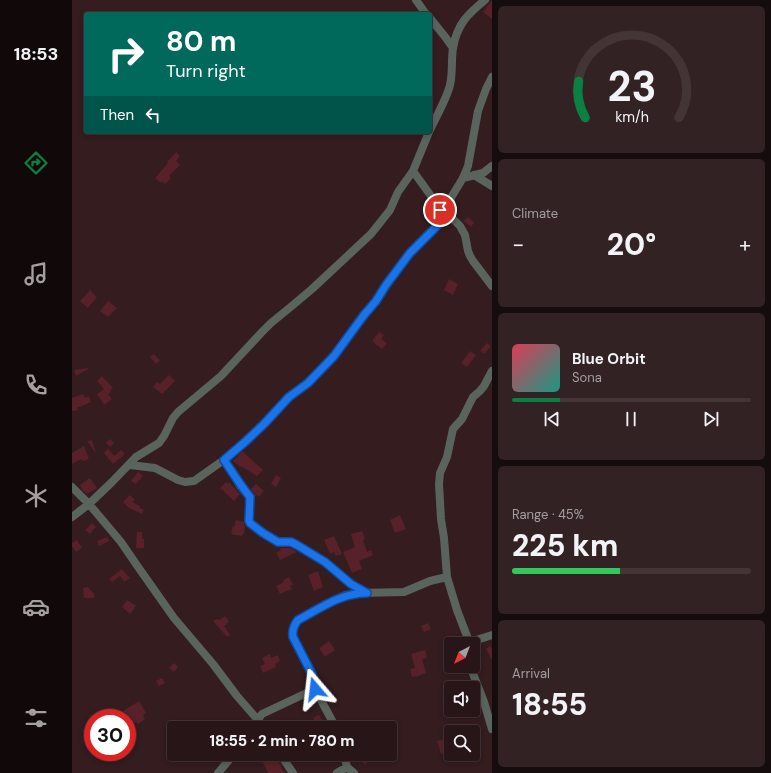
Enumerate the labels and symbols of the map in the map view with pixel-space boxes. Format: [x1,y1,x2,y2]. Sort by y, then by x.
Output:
pin [423,193,457,227]
north arrow [444,637,480,673]
position arrow [294,668,336,710]
speed limit sign: 30 [84,709,136,761]

